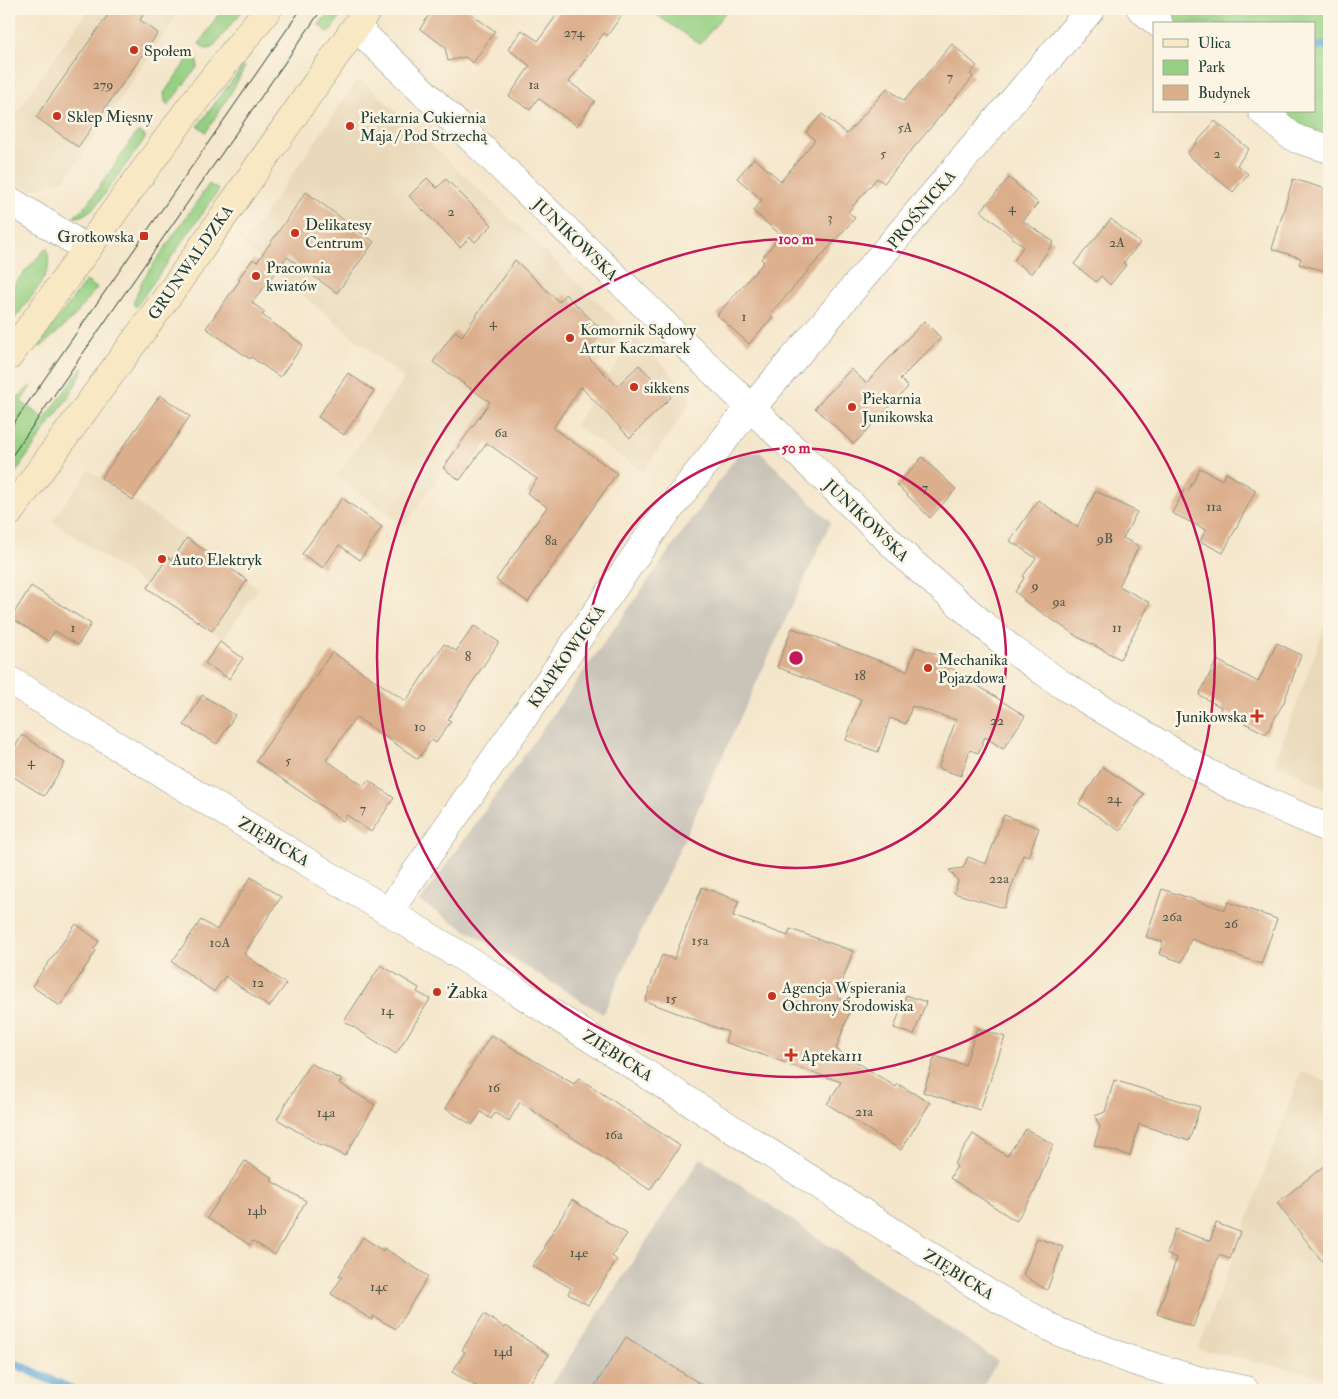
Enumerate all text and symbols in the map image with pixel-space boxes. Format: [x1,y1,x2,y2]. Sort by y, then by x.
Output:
legend [1153,22,1316,112]
house number: 274 [564,24,586,41]
text: Ulica [1198,34,1231,53]
place label: Społem [144,41,192,62]
marker: Społem [128,44,140,56]
text: Park [1198,58,1225,77]
house number: 7 [947,68,954,85]
house number: 279 [93,76,113,93]
house number: 1a [529,76,540,93]
text: Budynek [1198,84,1251,103]
place label: Sklep Mięsny [67,107,154,128]
place label: Piekarnia Cukiernia Maja / Pod Strzechą [360,108,488,146]
marker: Sklep Mięsny [51,110,63,122]
house number: 5A [897,119,913,136]
marker: Piekarnia Cukiernia Maja / Pod Strzechą [344,120,356,132]
house number: 5 [880,145,887,162]
house number: 2 [1213,145,1221,162]
street label: PROŚNICKA [883,166,960,253]
street label: JUNIKOWSKA [527,193,622,286]
house number: 4 [1008,199,1017,216]
street label: GRUNWALDZKA [144,201,238,324]
house number: 2 [447,203,455,220]
house number: 3 [827,209,833,226]
place label: Delikatesy Centrum [305,215,373,253]
place label: Grotkowska [57,227,134,247]
marker: Delikatesy Centrum [289,227,301,239]
marker: Grotkowska [138,230,150,242]
text: 100 m [778,230,814,249]
house number: 2A [1109,234,1125,251]
place label: Pracownia kwiatów [266,258,331,296]
marker: Pracownia kwiatów [250,270,262,282]
house number: 1 [742,308,747,325]
house number: 4 [489,314,498,331]
place label: Komornik Sądowy Artur Kaczmarek [579,320,697,358]
marker: Komornik Sądowy Artur Kaczmarek [564,332,576,344]
place label: sikkens [644,378,689,398]
marker: sikkens [628,381,640,393]
place label: Piekarnia Junikowska [861,389,934,428]
marker: Piekarnia Junikowska [846,401,858,413]
house number: 6a [495,424,508,441]
text: 50 m [782,439,811,458]
street label: JUNIKOWSKA [818,474,913,567]
house number: 7 [922,479,929,496]
house number: 11a [1206,498,1222,515]
house number: 9B [1096,530,1113,547]
house number: 8a [545,532,557,549]
place label: Auto Elektryk [171,550,262,570]
marker: Auto Elektryk [156,553,168,565]
house number: 9 [1030,577,1039,594]
house number: 9a [1052,593,1066,610]
street label: KRAPKOWICKA [524,601,610,712]
house number: 1 [71,619,76,636]
house number: 11 [1112,619,1122,636]
house number: 8 [465,648,472,665]
centre of rings [787,649,805,667]
place label: Mechanika Pojazdowa [938,650,1008,688]
marker: Mechanika Pojazdowa [922,662,934,674]
house number: 18 [854,667,866,684]
place label: Junikowska [1175,707,1247,728]
marker: Junikowska [1251,710,1263,722]
house number: 22 [990,712,1004,729]
house number: 10 [414,718,426,735]
house number: 5 [285,752,292,769]
house number: 4 [27,753,36,770]
house number: 24 [1107,790,1123,807]
house number: 7 [360,800,367,817]
street label: ZIĘBICKA [234,813,313,871]
house number: 22a [989,870,1009,887]
house number: 26a [1162,908,1182,925]
house number: 26 [1224,915,1239,932]
house number: 15a [692,932,709,949]
house number: 10A [210,934,231,951]
house number: 12 [252,974,264,991]
place label: Agencja Wspierania Ochrony Środowiska [781,978,914,1016]
place label: Żabka [447,982,488,1003]
marker: Żabka [431,986,443,998]
house number: 15 [665,990,677,1007]
marker: Agencja Wspierania Ochrony Środowiska [766,990,778,1002]
house number: 14 [381,1002,395,1019]
street label: ZIĘBICKA [579,1026,656,1086]
place label: Apteka111 [800,1046,862,1067]
marker: Apteka111 [785,1049,797,1061]
house number: 16 [488,1079,501,1096]
house number: 21a [855,1103,873,1120]
house number: 14a [317,1104,335,1121]
house number: 16a [605,1126,623,1143]
house number: 14b [247,1202,267,1219]
house number: 14e [570,1244,588,1261]
street label: ZIĘBICKA [919,1245,998,1304]
house number: 14c [370,1278,388,1295]
house number: 14d [493,1343,513,1360]

